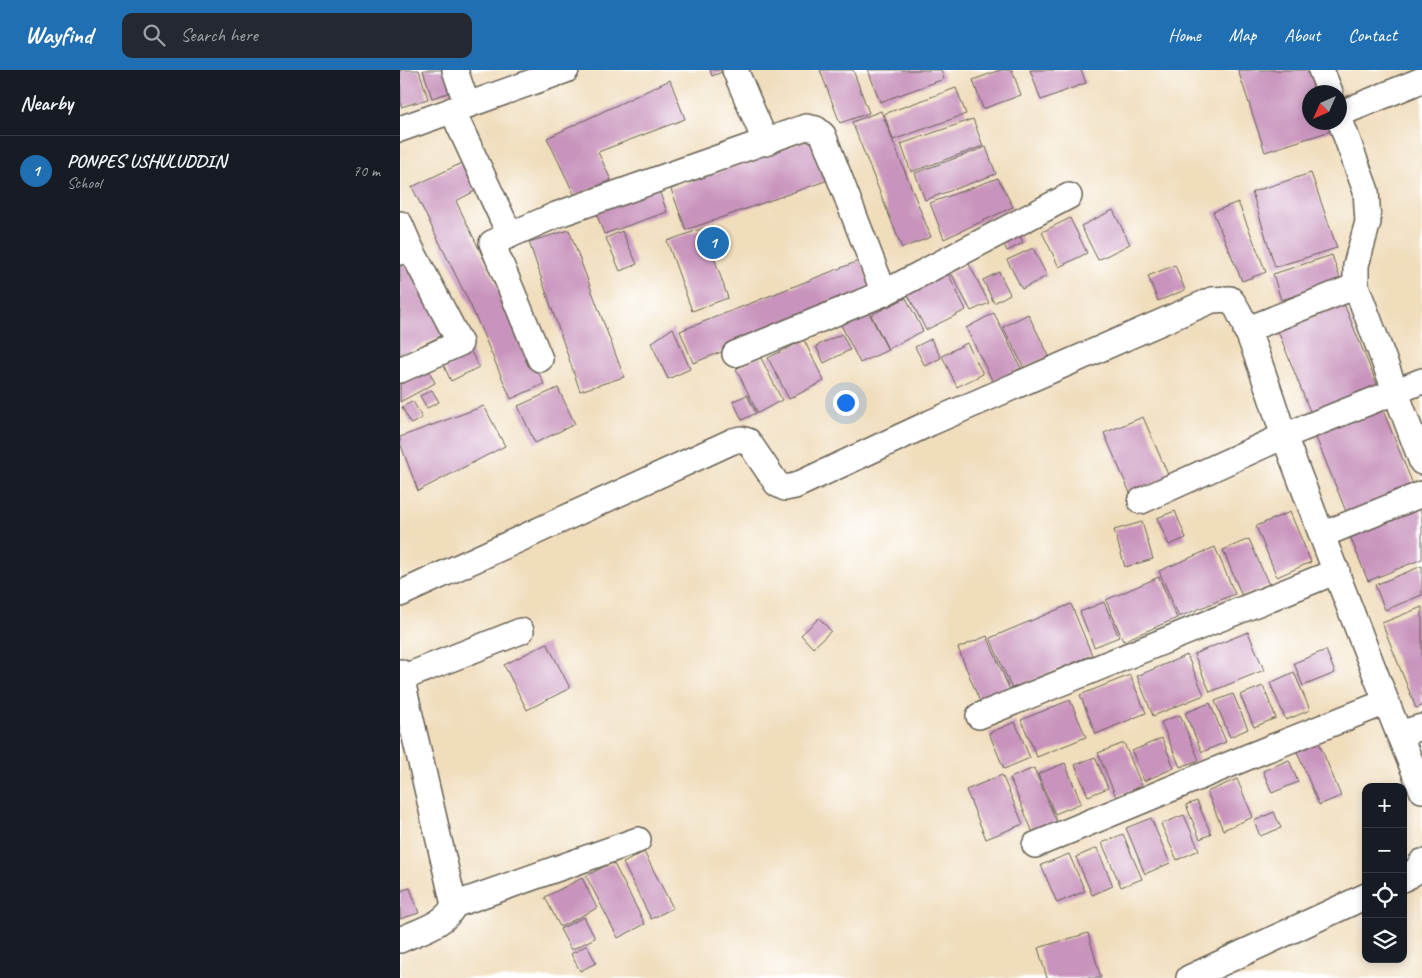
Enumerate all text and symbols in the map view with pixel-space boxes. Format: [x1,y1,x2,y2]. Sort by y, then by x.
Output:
search box [122,13,472,58]
text: Wayfind [25,20,92,50]
icon: search [140,21,168,49]
text: Search here [180,23,258,47]
text: Home [1168,24,1201,46]
text: Map [1229,24,1256,46]
text: About [1284,24,1320,46]
text: Contact [1348,24,1397,46]
north arrow [1302,85,1347,130]
text: Nearby [20,90,73,116]
text: PONPES USHULUDDIN [67,149,226,173]
text: 1 [32,161,40,181]
text: 70 m [353,161,380,181]
text: School [67,173,101,193]
pin: 1 [697,224,729,262]
your location [833,390,859,416]
map controls [1362,783,1407,963]
button: + [1362,783,1407,828]
button: − [1362,828,1407,873]
button: locate [1362,873,1407,918]
button: layers [1362,918,1407,963]

